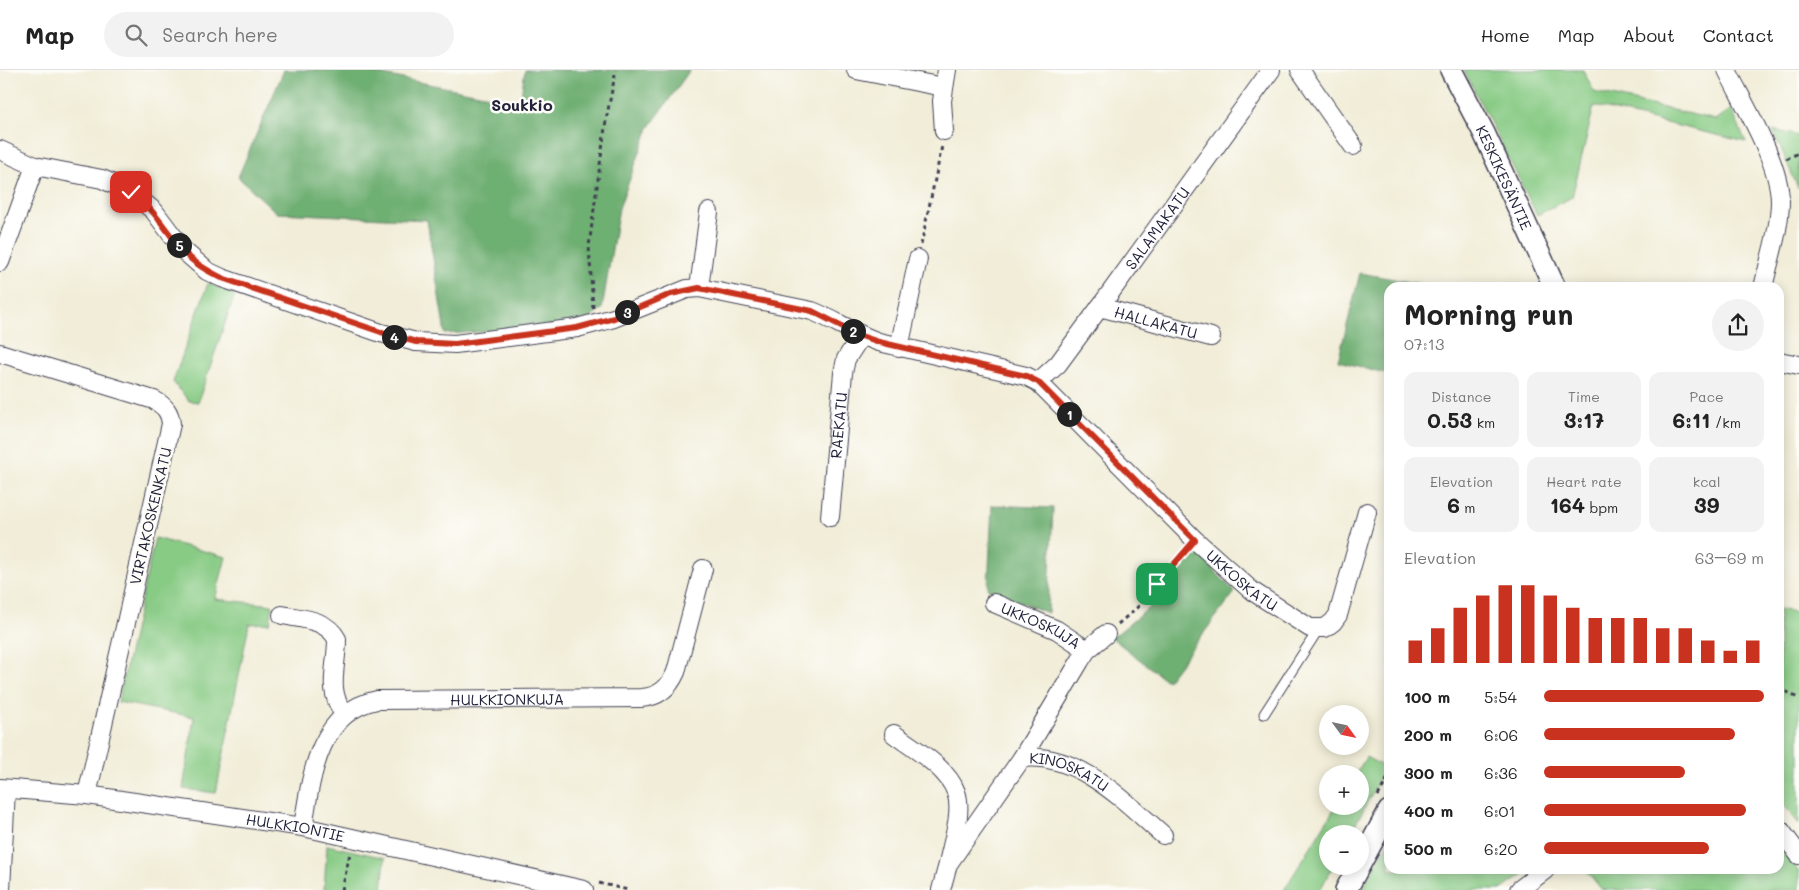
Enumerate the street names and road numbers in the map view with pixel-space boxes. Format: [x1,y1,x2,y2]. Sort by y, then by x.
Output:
street label: KESKIKESÄNTIE [1472,122,1537,233]
street label: SALAMAKATU [1120,183,1194,273]
street label: HALLAKATU [1112,301,1200,343]
street label: RAEKATU [825,391,851,459]
street label: VIRTAKOSKENKATU [124,445,176,587]
street label: UKKOSKATU [1202,545,1282,615]
street label: UKKOSKUJA [998,597,1085,653]
street label: HULKKIONKUJA [450,689,564,709]
street label: KINOSKATU [1029,747,1113,795]
street label: HULKKIONTIE [245,809,347,846]

